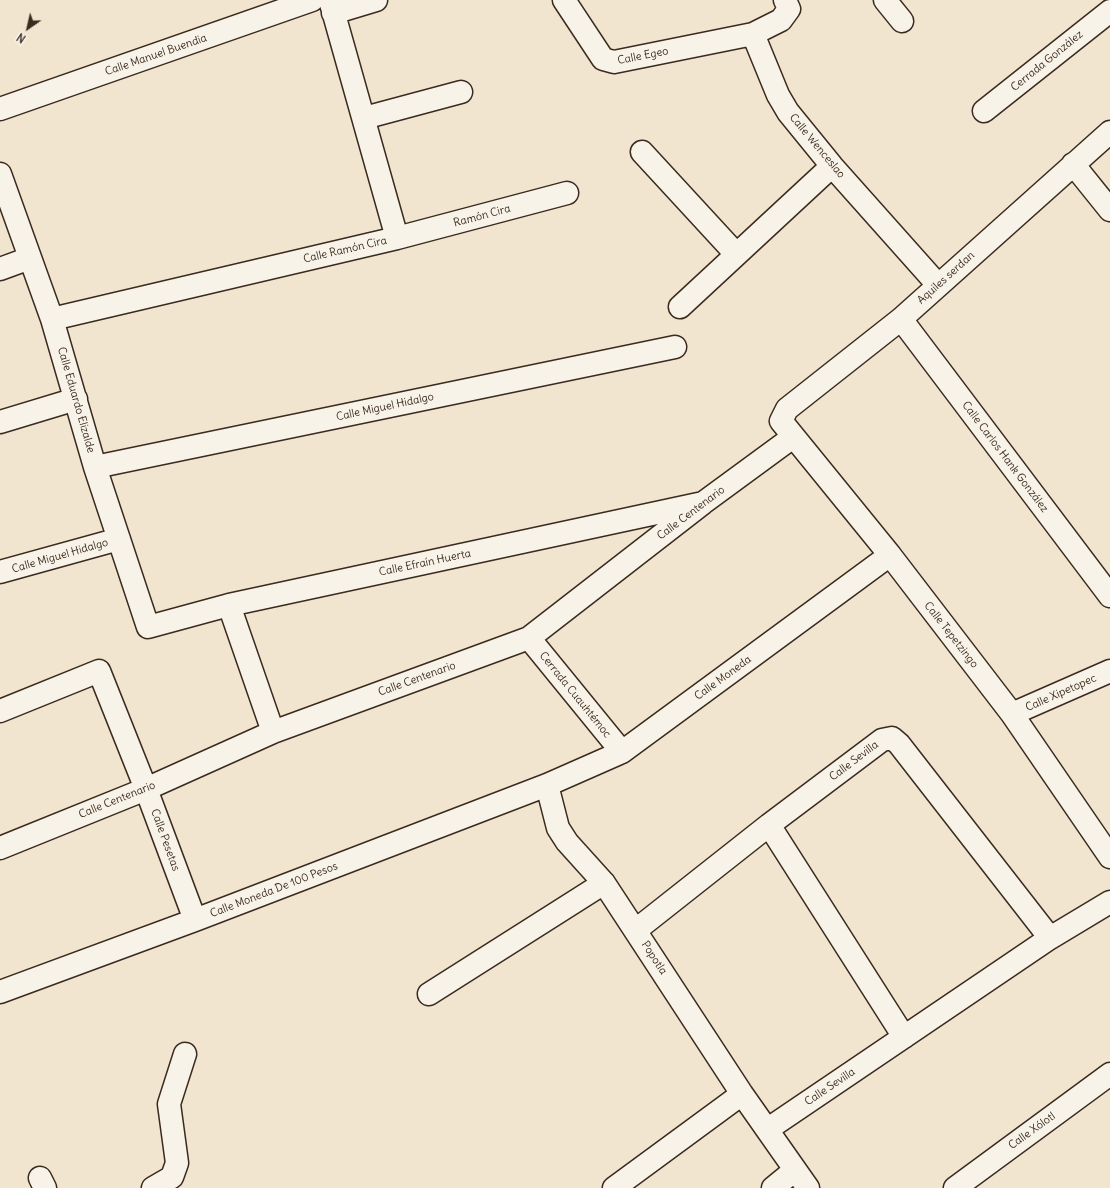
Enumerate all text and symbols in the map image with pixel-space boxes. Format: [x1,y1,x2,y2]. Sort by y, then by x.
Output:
north arrow [8,8,48,48]
street label: Cerrada González [1008,28,1086,94]
text: N [14,30,28,46]
street label: Calle Manuel Buendia [103,31,209,79]
street label: Calle Egeo [616,45,670,67]
street label: Calle Wenceslao [786,111,848,181]
street label: Ramón Cira [452,202,512,230]
street label: Calle Ramón Cira [302,234,388,266]
street label: Aquiles serdan [915,249,977,307]
street label: Calle Eduardo Elizalde [55,345,97,455]
street label: Calle Miguel Hidalgo [335,390,435,424]
street label: Calle Carlos Hank González [959,399,1051,515]
street label: Calle Centenario [655,483,727,543]
street label: Calle Miguel Hidalgo [10,536,110,576]
street label: Calle Efraín Huerta [378,547,472,579]
street label: Calle Tepetzingo [921,599,981,671]
street label: Cerrada Cuauhtémoc [536,649,614,741]
street label: Calle Moneda [692,653,754,703]
street label: Calle Centenario [377,659,457,699]
street label: Calle Xipetopec [1024,671,1098,715]
street label: Calle Sevilla [827,738,881,784]
street label: Calle Centenario [77,779,157,821]
street label: Calle Pesetas [148,807,182,873]
street label: Calle Moneda De 100 Pesos [208,860,340,920]
street label: Popotla [638,939,670,977]
street label: Calle Sevilla [802,1065,858,1109]
street label: Calle Xólotl [1006,1110,1058,1152]

